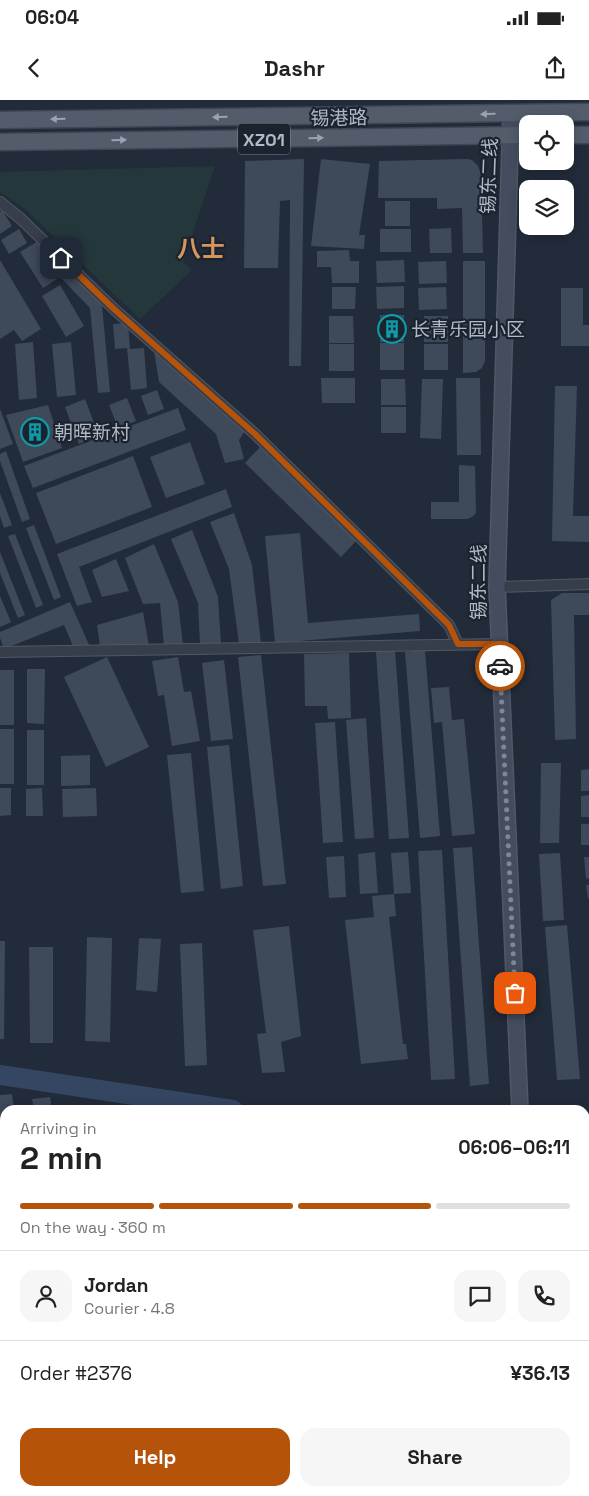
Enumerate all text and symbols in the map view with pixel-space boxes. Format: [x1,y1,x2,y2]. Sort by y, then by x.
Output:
text: 06:04 [25,5,79,30]
icon: back [20,54,48,82]
text: Dashr [264,54,325,82]
icon: share [541,54,569,82]
street label: 锡港路 [310,105,368,131]
one-way arrow [480,110,496,118]
one-way arrow [212,113,228,121]
one-way arrow [50,115,66,123]
map controls [519,115,574,235]
button: locate [519,115,574,170]
road number: XZ01 [238,123,290,154]
one-way arrow [308,134,324,142]
one-way arrow [111,136,127,144]
street label: 锡东二线 [475,138,503,214]
button: layers [519,180,574,235]
district label: 八士 [177,233,225,264]
pin [40,237,82,279]
icon: home [47,244,75,272]
building icon: 长青乐园小区 [377,314,407,344]
place label: 长青乐园小区 [411,317,525,342]
building icon: 朝晖新村 [20,417,50,447]
place label: 朝晖新村 [54,420,130,445]
street label: 锡东二线 [466,544,491,620]
courier [475,641,525,691]
icon: car [486,652,514,680]
pin [494,972,536,1014]
icon: bag [501,979,529,1007]
text: Arriving in [20,1118,97,1139]
text: 06:06–06:11 [458,1135,570,1160]
text: 2 min [20,1138,103,1178]
text: On the way · 360 m [20,1217,166,1238]
button: person [20,1270,72,1322]
button: chat [454,1270,506,1322]
button: phone [518,1270,570,1322]
text: Jordan [84,1273,149,1298]
text: Courier · 4.8 [84,1298,175,1319]
text: Order #2376 [20,1361,132,1386]
text: ¥36.13 [510,1361,570,1386]
button: Help [20,1428,290,1486]
button: Share [300,1428,570,1486]

